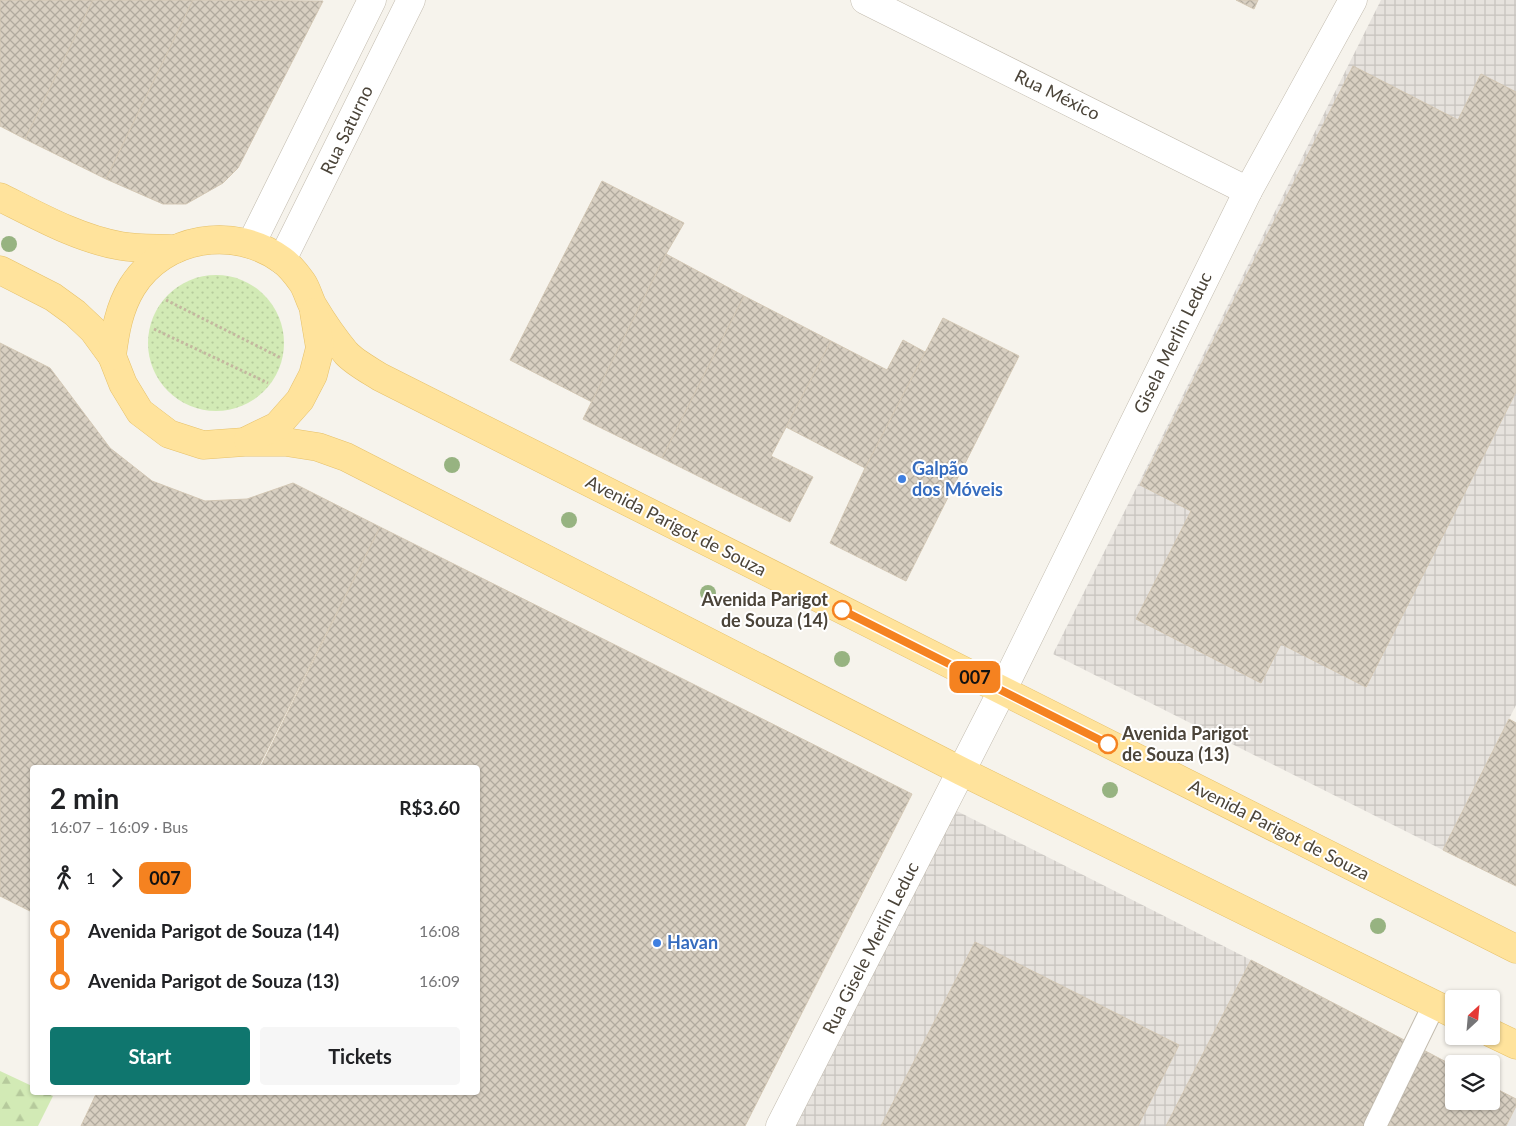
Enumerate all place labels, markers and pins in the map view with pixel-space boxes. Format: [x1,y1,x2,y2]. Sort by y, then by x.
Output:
place label: Galpão dos Móveis [912,457,1003,500]
marker: Galpão dos Móveis [896,473,908,485]
place label: Avenida Parigot de Souza (14) [700,588,828,631]
marker: Avenida Parigot de Souza (14) [832,600,852,620]
place label: Avenida Parigot de Souza (13) [1121,722,1249,765]
marker: Avenida Parigot de Souza (13) [1098,734,1118,754]
place label: Havan [667,931,718,953]
marker: Havan [651,937,663,949]

